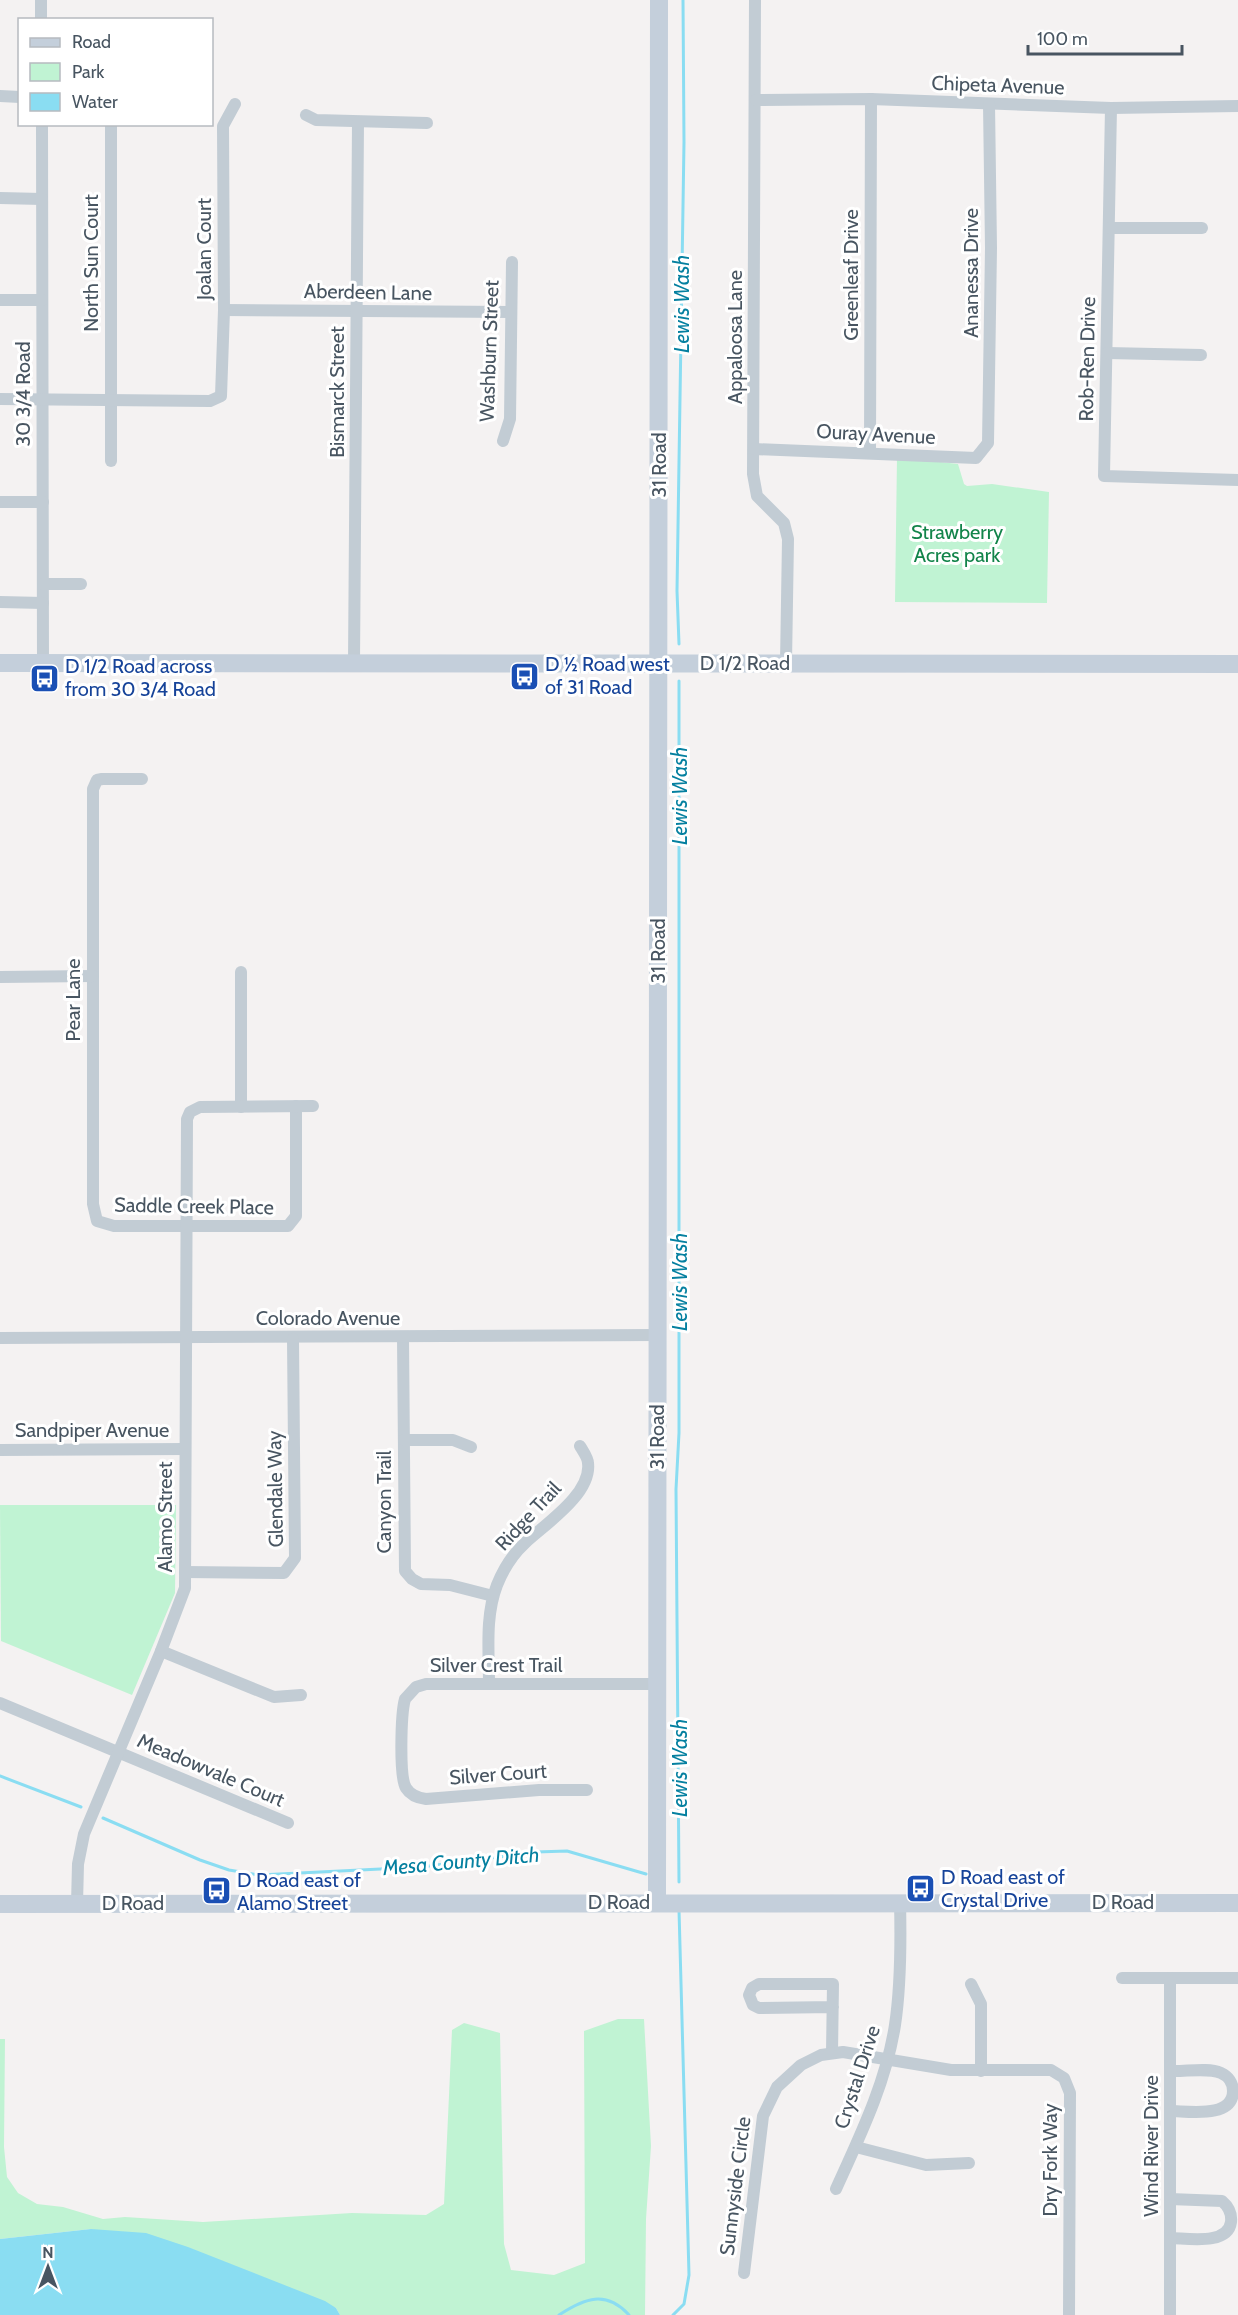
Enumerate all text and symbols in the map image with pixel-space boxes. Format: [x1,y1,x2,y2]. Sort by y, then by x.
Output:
legend [18,18,213,126]
scale bar [1028,18,1182,56]
text: 100 m [1037,28,1088,50]
text: Road [72,31,111,53]
text: Park [72,61,105,83]
street label: Chipeta Avenue [931,71,1065,99]
text: Water [72,91,118,113]
street label: North Sun Court [79,194,103,332]
street label: Joalan Court [192,198,216,301]
street label: Ananessa Drive [959,208,983,338]
street label: Greenleaf Drive [839,209,863,341]
water label: Lewis Wash [669,255,694,353]
street label: Appaloosa Lane [723,270,747,404]
street label: Aberdeen Lane [304,279,432,305]
street label: Washburn Street [475,279,503,422]
street label: Rob-Ren Drive [1074,296,1100,422]
street label: Bismarck Street [325,326,349,458]
street label: 30 3/4 Road [11,341,35,447]
street label: Ouray Avenue [816,419,936,449]
street label: 31 Road [647,432,671,498]
park label: Strawberry Acres park [911,520,1003,567]
street label: D 1/2 Road [700,651,790,675]
place label: D ½ Road west of 31 Road [545,652,670,699]
place label: D 1/2 Road across from 30 3/4 Road [65,654,216,701]
bus stop icon: D ½ Road west of 31 Road [508,660,540,692]
bus stop icon: D 1/2 Road across from 30 3/4 Road [28,662,60,694]
water label: Lewis Wash [667,747,692,845]
street label: 31 Road [646,918,670,984]
street label: Pear Lane [61,959,85,1041]
street label: Saddle Creek Place [114,1193,274,1219]
water label: Lewis Wash [667,1233,692,1331]
street label: Colorado Avenue [256,1306,400,1330]
street label: 31 Road [645,1404,669,1470]
street label: Sandpiper Avenue [15,1418,169,1442]
street label: Glendale Way [262,1430,288,1548]
street label: Canyon Trail [372,1450,396,1554]
street label: Alamo Street [153,1461,177,1572]
street label: Ridge Trail [490,1476,566,1555]
street label: Silver Crest Trail [430,1653,563,1677]
water label: Lewis Wash [667,1719,692,1817]
street label: Meadowvale Court [134,1728,288,1812]
street label: Silver Court [448,1759,548,1789]
water label: Mesa County Ditch [381,1842,540,1880]
place label: D Road east of Crystal Drive [941,1865,1065,1912]
place label: D Road east of Alamo Street [237,1868,361,1915]
bus stop icon: D Road east of Crystal Drive [904,1873,936,1905]
bus stop icon: D Road east of Alamo Street [200,1875,232,1907]
street label: D Road [588,1890,650,1914]
street label: D Road [1092,1890,1154,1914]
street label: D Road [102,1891,164,1915]
street label: Crystal Drive [829,2022,885,2132]
street label: Wind River Drive [1139,2075,1163,2217]
street label: Dry Fork Way [1038,2103,1062,2217]
street label: Sunnyside Circle [715,2115,755,2257]
north arrow [18,2237,78,2297]
text: N [42,2243,54,2262]

